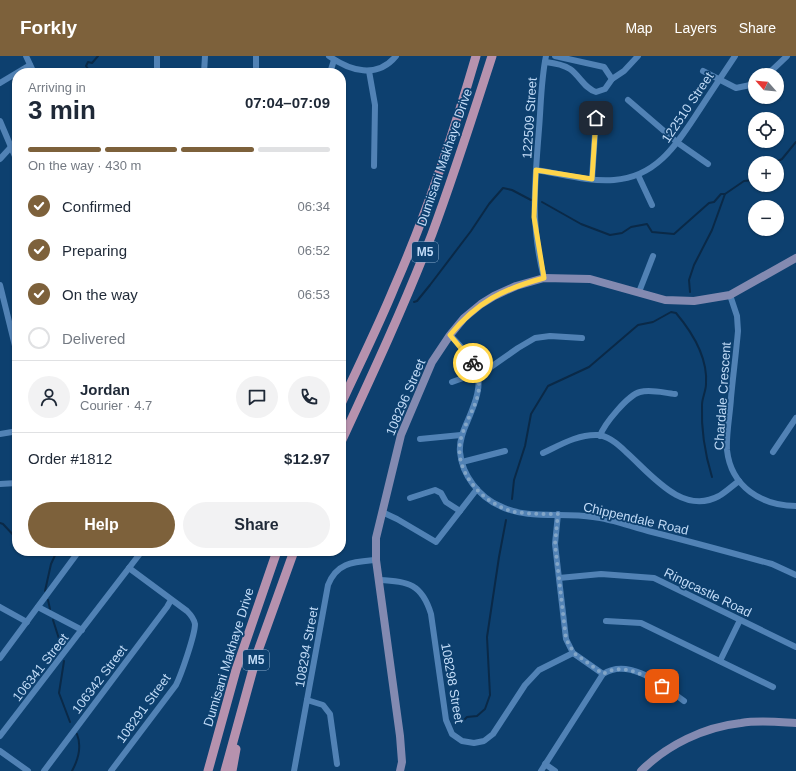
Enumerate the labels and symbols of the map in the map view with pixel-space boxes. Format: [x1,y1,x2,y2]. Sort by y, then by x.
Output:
north arrow [748,68,784,104]
street label: 122510 Street [658,69,717,145]
street label: 122509 Street [519,76,540,159]
street label: Dumisani Makhaye Drive [414,86,475,228]
pin [579,101,613,135]
road number: M5 [412,242,438,262]
street label: Chardale Crescent [711,341,734,451]
courier [453,343,493,383]
street label: 108296 Street [383,356,428,438]
street label: Chippendale Road [582,499,690,538]
street label: Ringcastle Road [662,565,754,620]
street label: Dumisani Makhaye Drive [200,586,257,728]
street label: 108294 Street [292,605,321,689]
street label: 106341 Street [9,630,72,704]
street label: 106342 Street [69,642,130,716]
street label: 108298 Street [438,642,467,725]
road number: M5 [243,650,269,670]
pin [645,669,679,703]
street label: 108291 Street [113,671,174,746]

